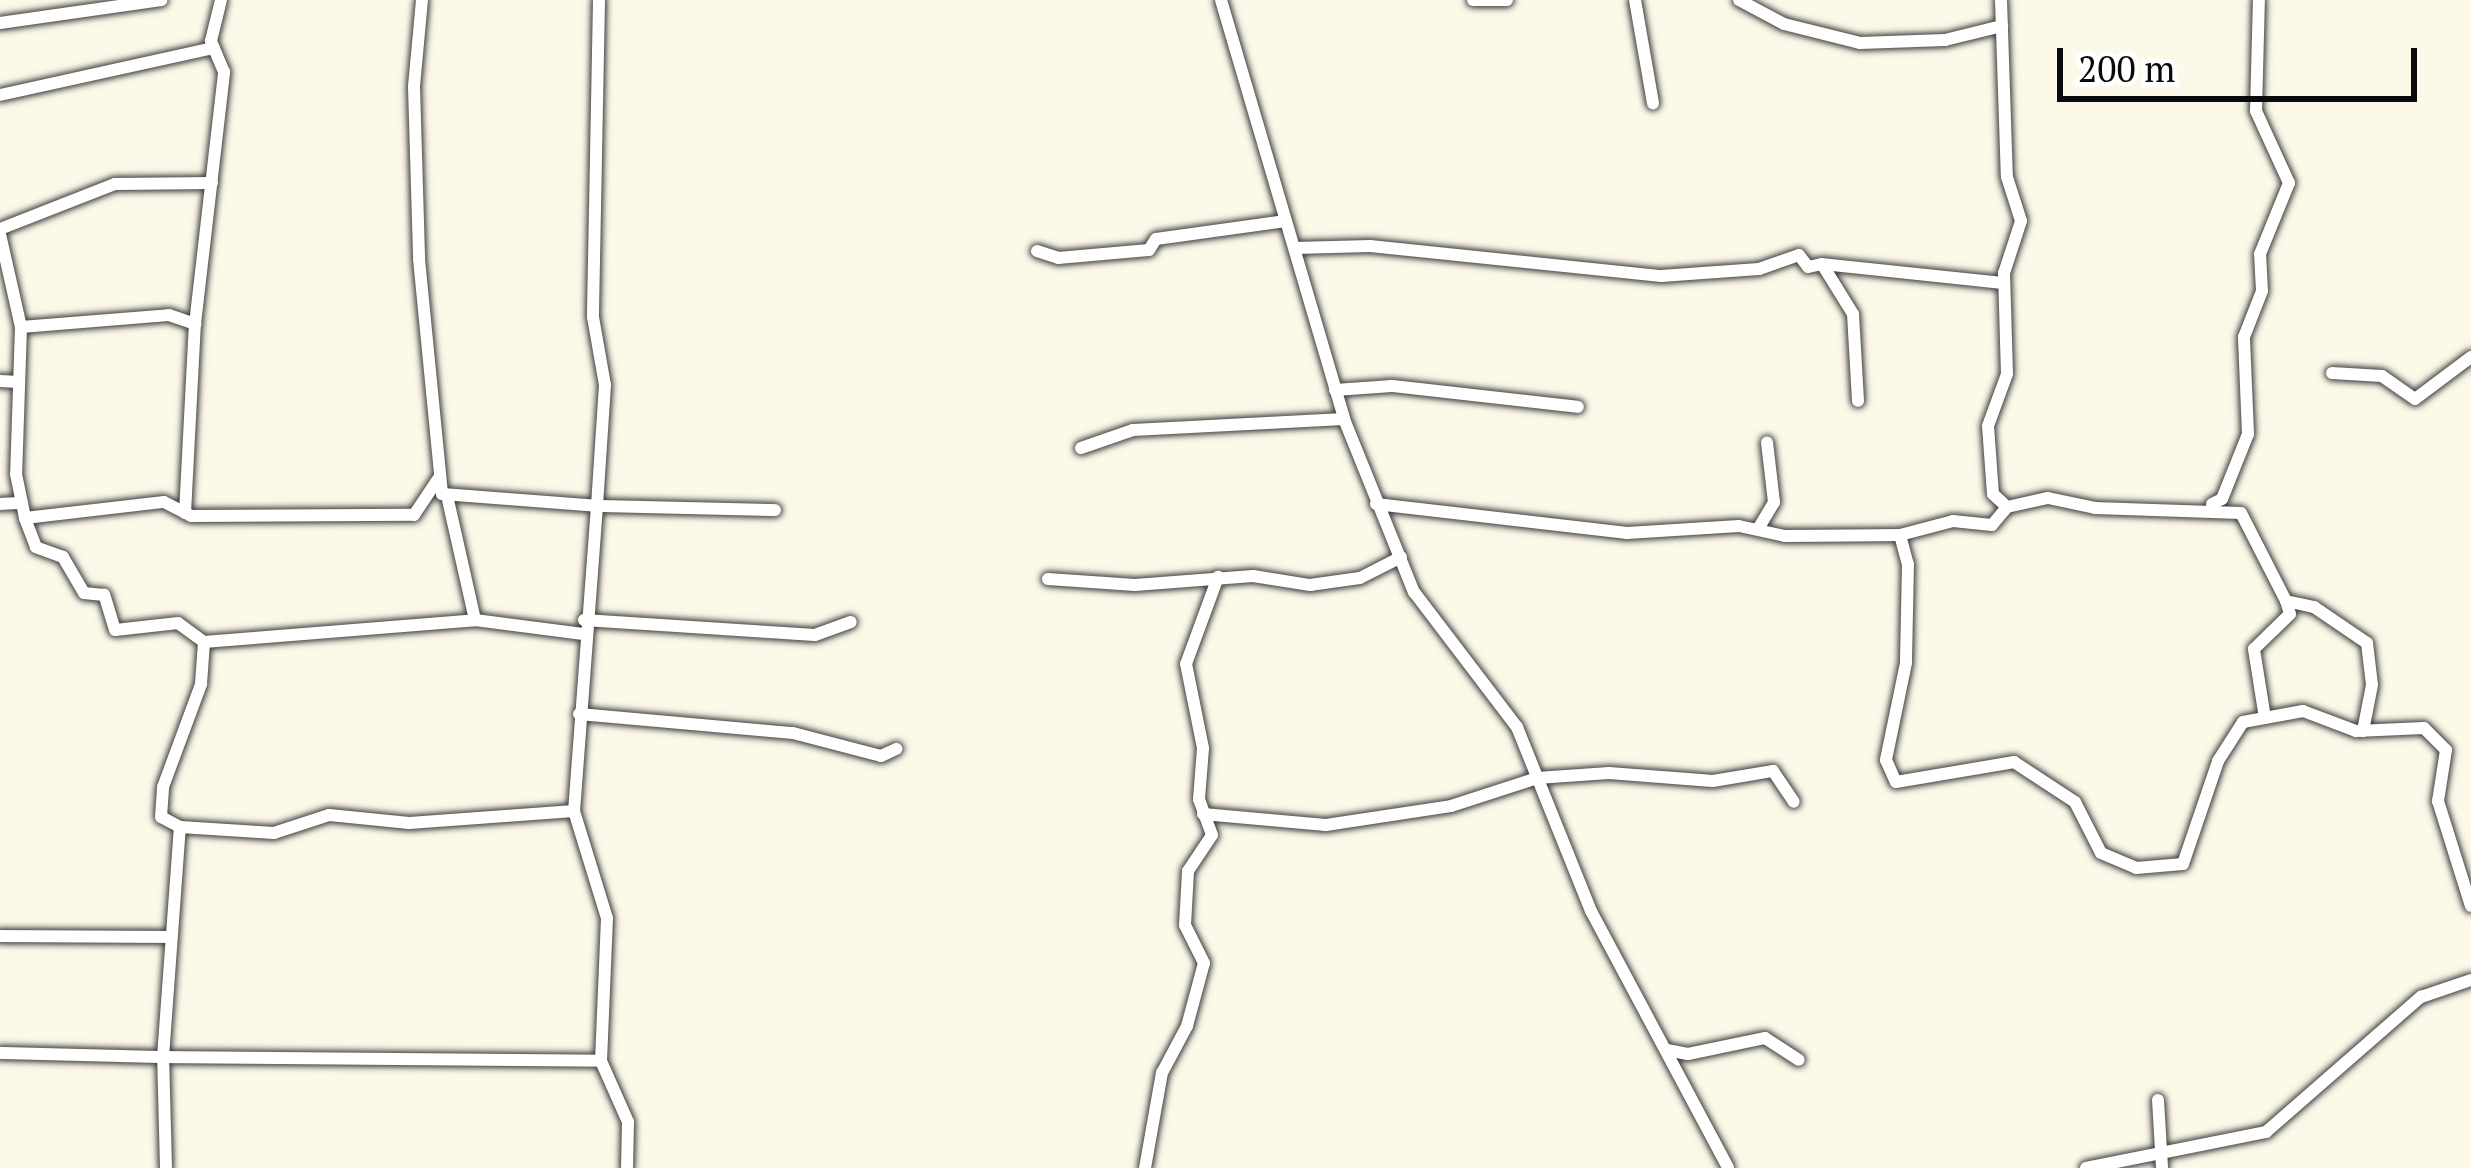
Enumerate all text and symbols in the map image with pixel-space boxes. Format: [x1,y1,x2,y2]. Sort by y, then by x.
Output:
scale bar [2063,24,2423,98]
text: 200 m [2078,45,2175,92]

